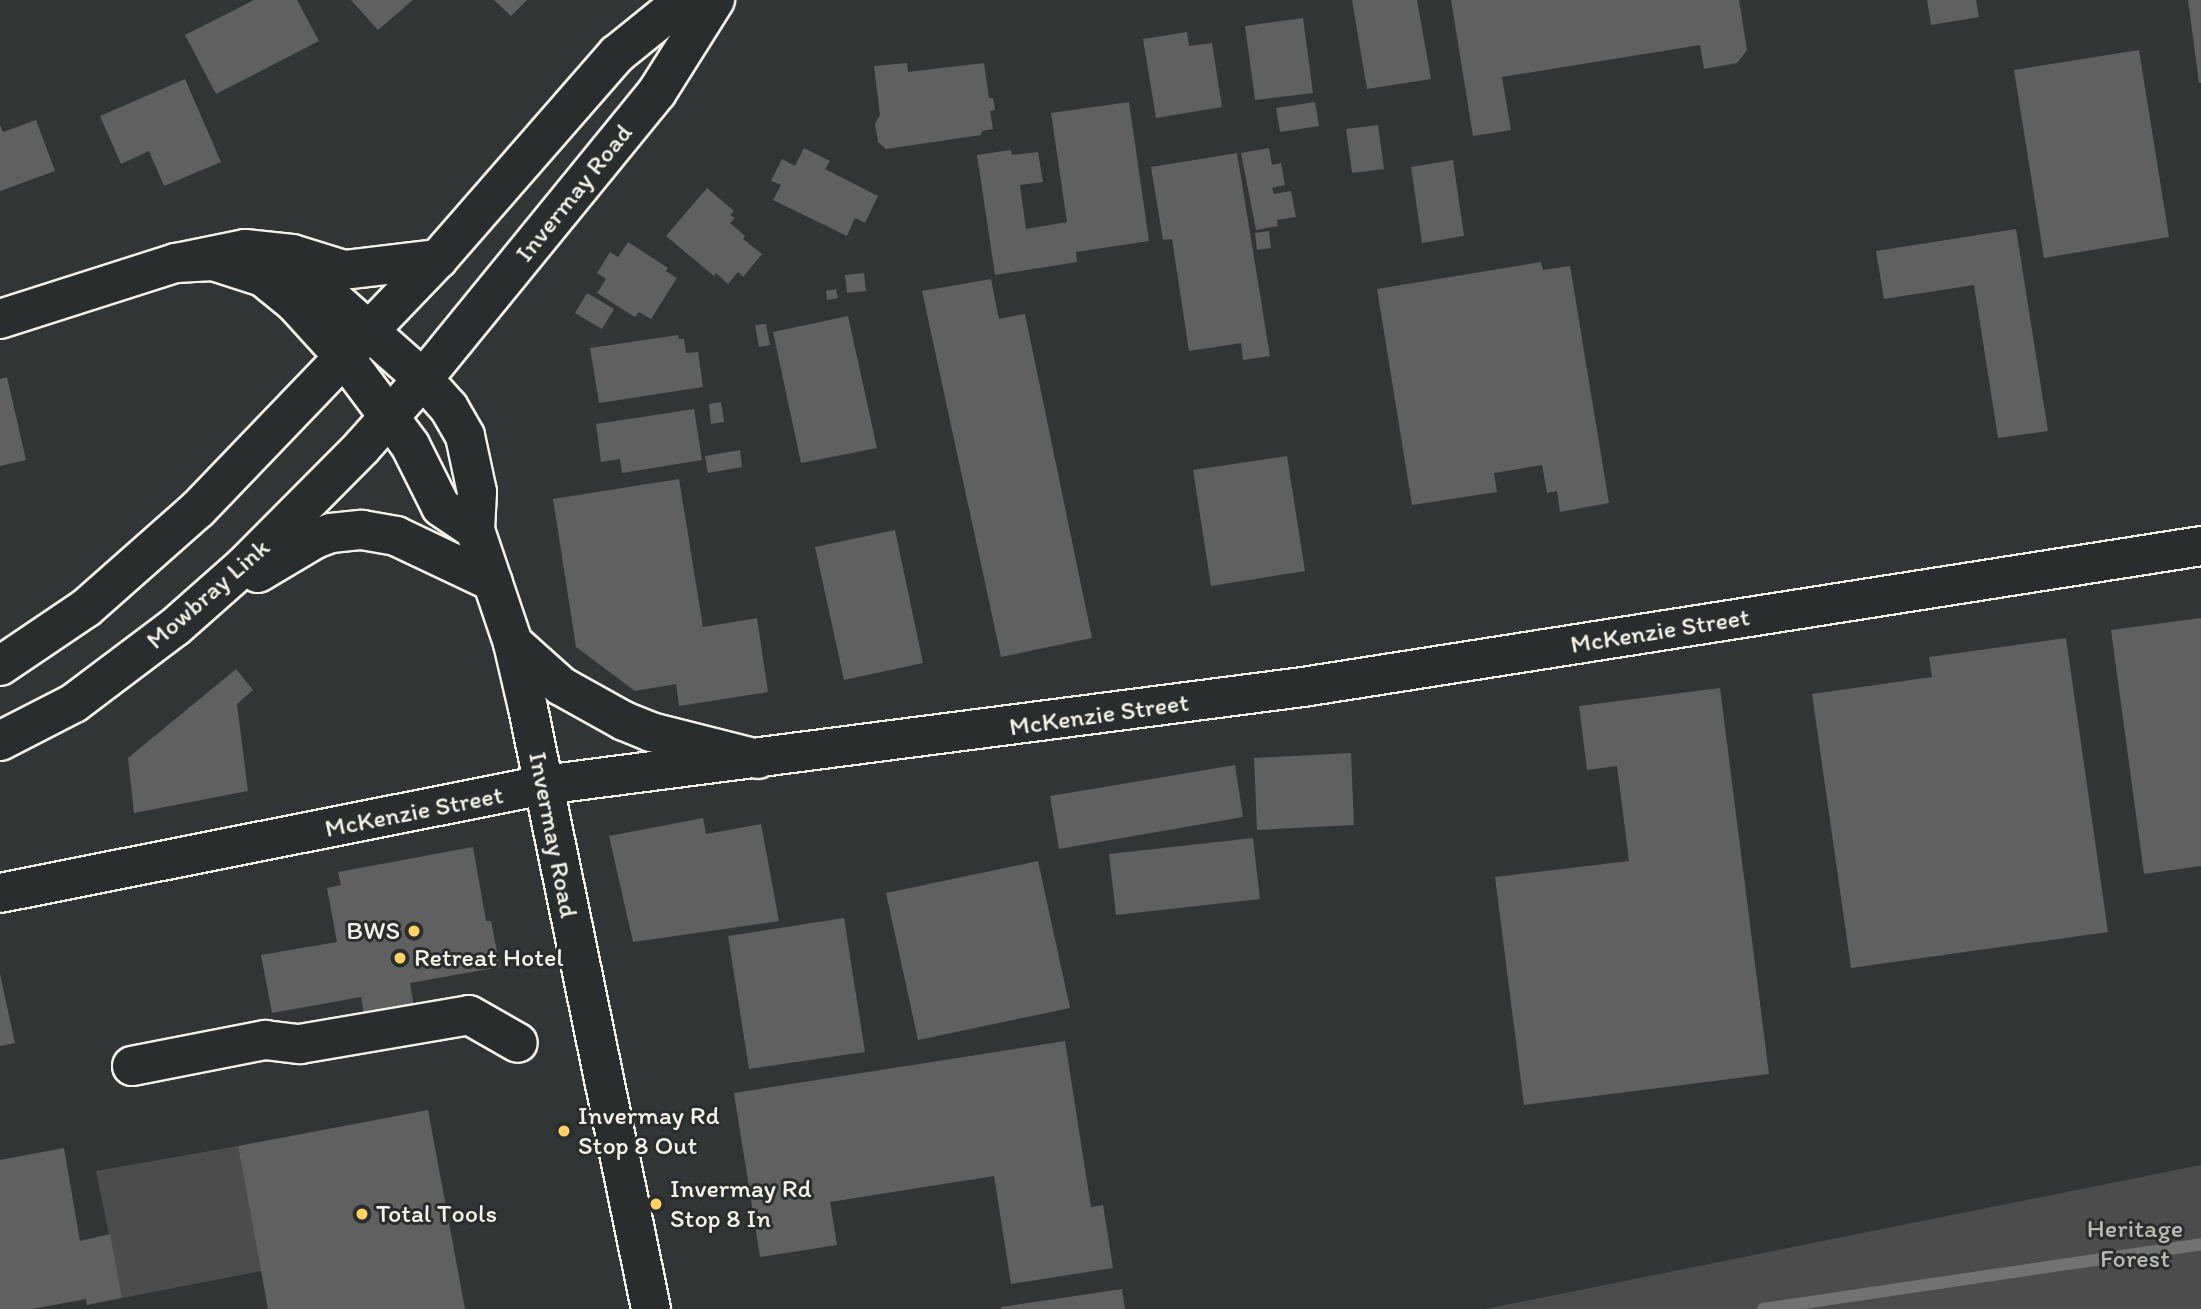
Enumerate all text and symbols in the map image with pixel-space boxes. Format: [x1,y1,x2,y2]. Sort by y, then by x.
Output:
street label: Invermay Road [509,118,639,268]
street label: Mowbray Link [140,532,276,656]
street label: McKenzie Street [1568,601,1752,661]
street label: McKenzie Street [1007,687,1191,743]
street label: Invermay Road [522,750,584,920]
street label: McKenzie Street [322,779,506,845]
place label: BWS [346,915,400,947]
marker: BWS [406,923,422,939]
place label: Retreat Hotel [414,942,564,974]
marker: Retreat Hotel [392,950,408,966]
place label: Invermay Rd Stop 8 Out [578,1100,720,1162]
marker: Invermay Rd Stop 8 Out [556,1123,572,1139]
place label: Invermay Rd Stop 8 In [670,1173,812,1234]
marker: Invermay Rd Stop 8 In [648,1196,664,1212]
place label: Total Tools [376,1198,494,1230]
marker: Total Tools [354,1206,370,1222]
park label: Heritage Forest [2087,1213,2183,1274]

